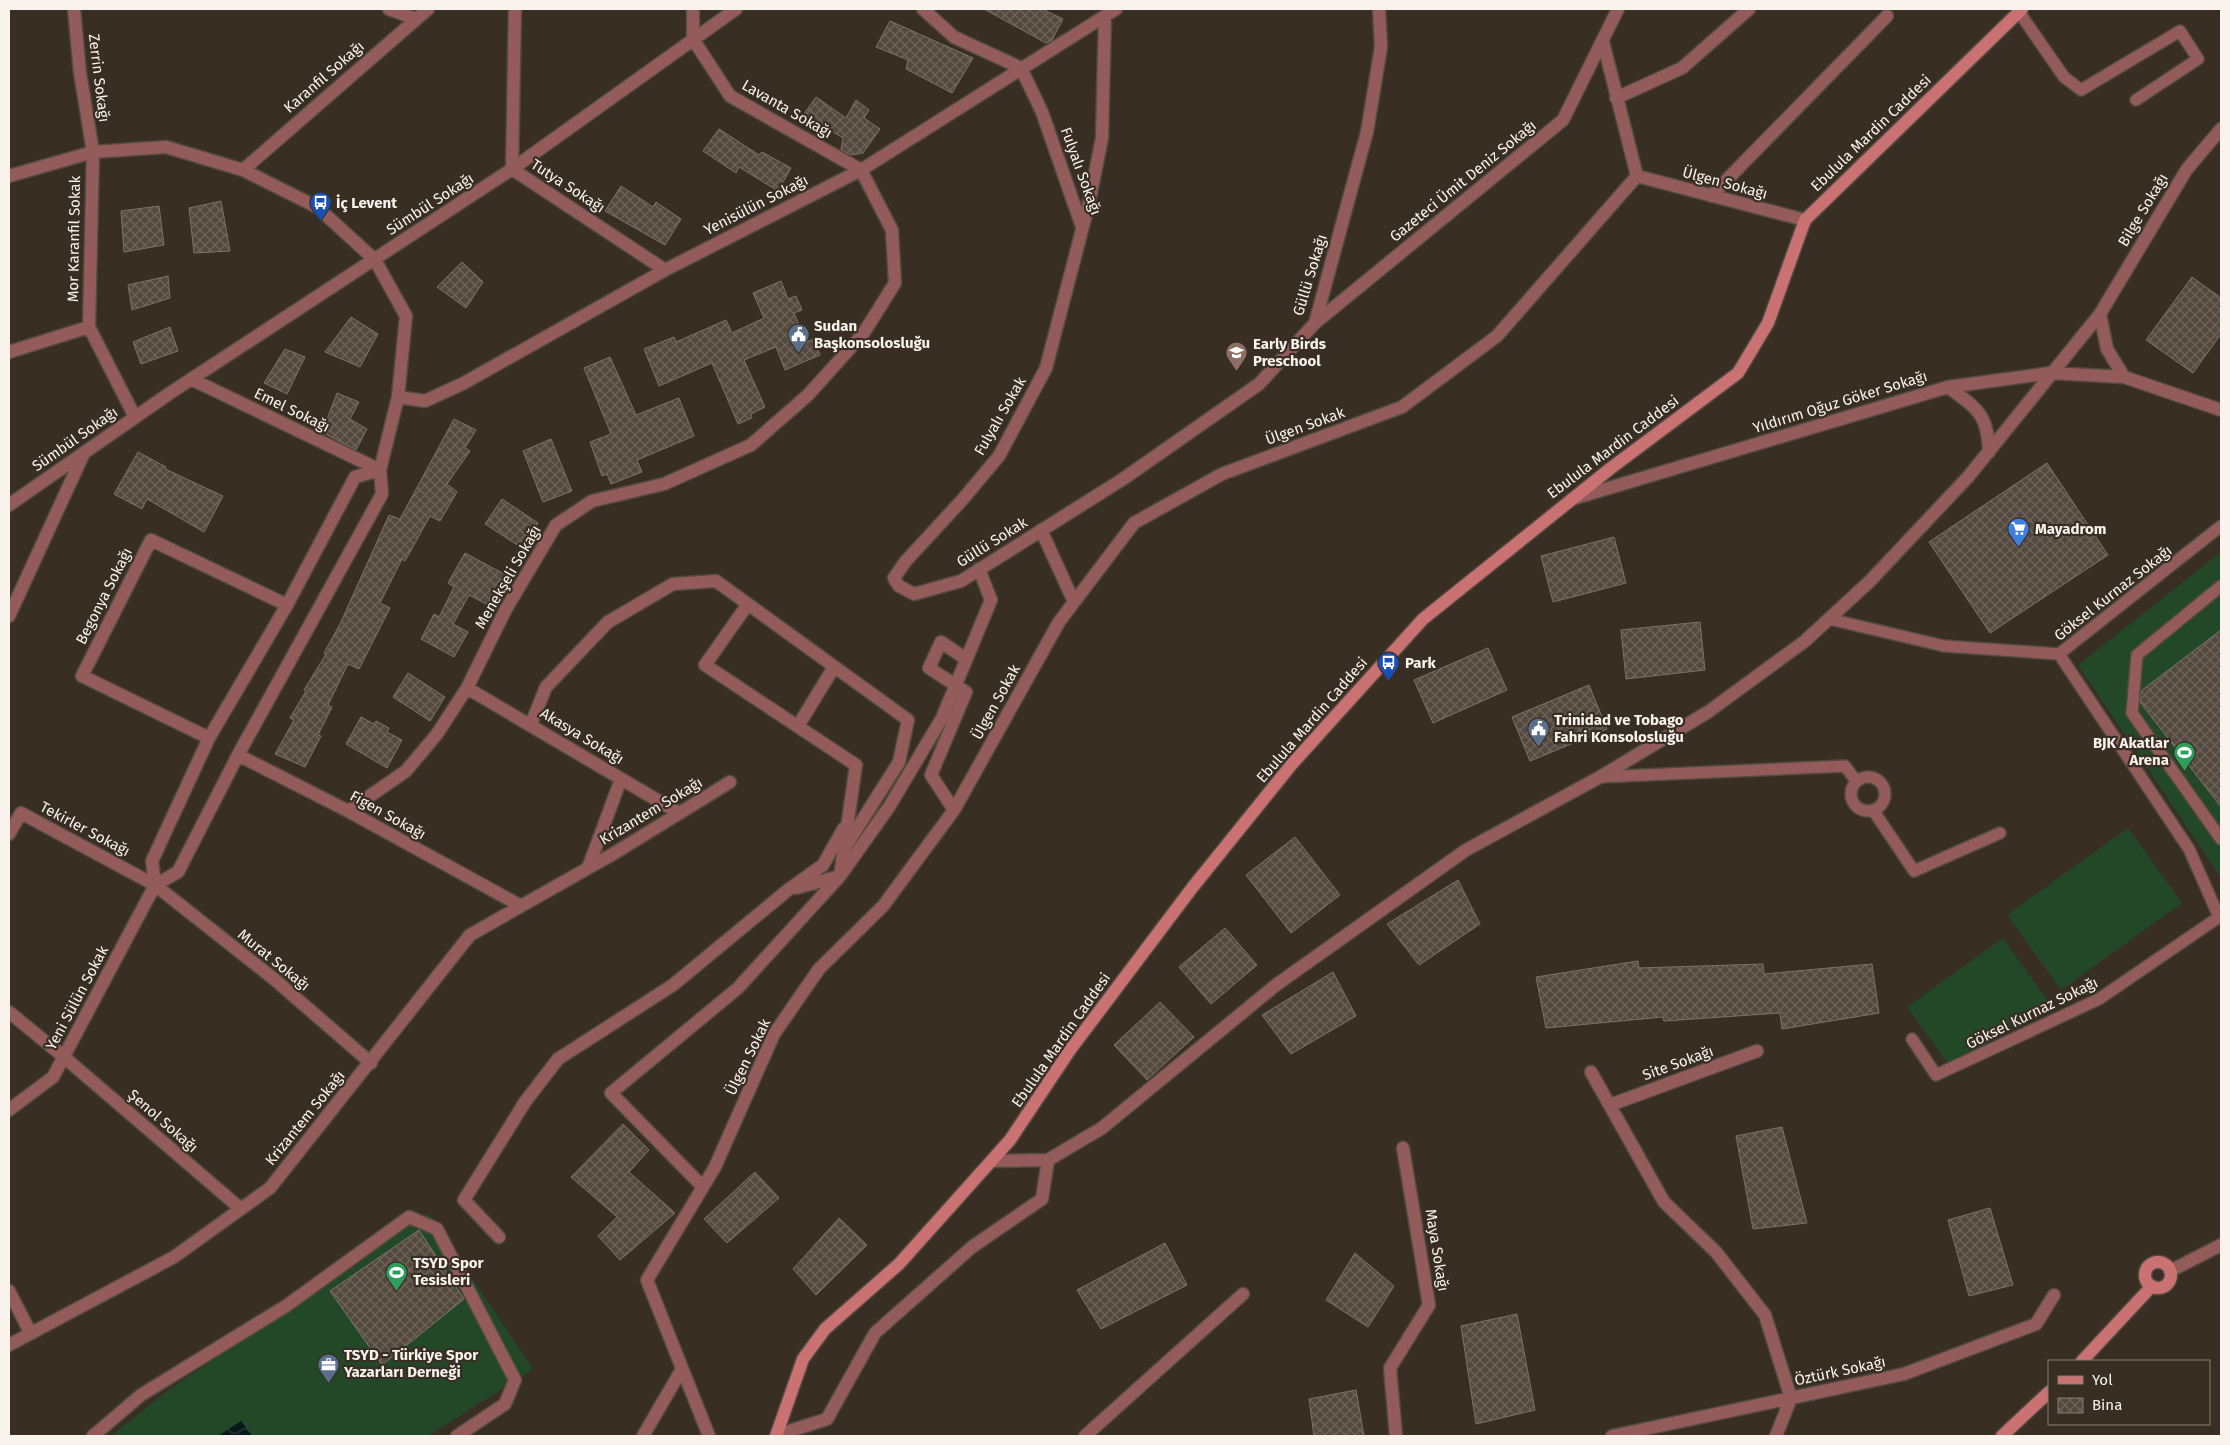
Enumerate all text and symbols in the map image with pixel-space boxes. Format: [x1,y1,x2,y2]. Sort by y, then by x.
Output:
street label: Zerrin Sokağı [85,33,113,123]
street label: Karanfil Sokağı [280,37,368,117]
street label: Ebulula Mardin Caddesi [1807,71,1935,195]
street label: Lavanta Sokağı [739,76,835,142]
street label: Gazeteci Ümit Deniz Sokağı [1386,116,1540,246]
street label: Fulyalı Sokağı [1057,125,1105,217]
street label: Tutya Sokağı [527,155,609,217]
street label: Ülgen Sokağı [1681,163,1769,203]
street label: Sümbül Sokağı [383,169,477,239]
street label: Bilge Sokağı [2114,170,2172,250]
street label: Yenisülün Sokağı [701,171,811,239]
street label: Mor Karanfil Sokak [64,175,84,302]
bus stop icon: İç Levent [308,191,332,222]
place label: İç Levent [336,194,397,213]
street label: Güllü Sokağı [1289,232,1331,318]
place label: Sudan Başkonsolosluğu [814,317,930,353]
public building icon: Sudan Başkonsolosluğu [786,323,810,354]
place label: Early Birds Preschool [1253,335,1326,370]
school or university icon: Early Birds Preschool [1225,341,1249,372]
street label: Yıldırım Oğuz Göker Sokağı [1751,367,1929,437]
street label: Fulyalı Sokak [970,373,1030,459]
street label: Emel Sokağı [251,384,333,436]
street label: Ebulula Mardin Caddesi [1544,392,1682,502]
street label: Sümbül Sokağı [29,403,121,475]
street label: Ülgen Sokak [1263,403,1347,449]
street label: Güllü Sokak [953,513,1031,571]
supermarket icon: Mayadrom [2007,517,2031,548]
place label: Mayadrom [2035,520,2106,538]
street label: Menekşeli Sokağı [471,522,545,632]
street label: Göksel Kurnaz Sokağı [2051,541,2175,645]
street label: Begonya Sokağı [72,545,136,647]
bus stop icon: Park [1377,651,1401,682]
street label: Ebulula Mardin Caddesi [1253,654,1371,786]
place label: Park [1405,654,1436,672]
street label: Ülgen Sokak [968,661,1024,743]
street label: Akasya Sokağı [537,704,627,768]
place label: Trinidad ve Tobago Fahri Konsolosluğu [1554,711,1684,746]
public building icon: Trinidad ve Tobago Fahri Konsolosluğu [1526,717,1550,748]
place label: BJK Akatlar Arena [2093,734,2170,769]
sports icon: BJK Akatlar Arena [2173,740,2197,771]
street label: Krizantem Sokağı [596,773,706,849]
street label: Figen Sokağı [347,787,429,843]
street label: Tekirler Sokağı [37,798,133,860]
street label: Murat Sokağı [234,925,314,995]
street label: Yeni Sülün Sokak [42,942,112,1053]
street label: Ebulula Mardin Caddesi [1008,969,1114,1111]
street label: Göksel Kurnaz Sokağı [1963,973,2101,1053]
street label: Ülgen Sokak [722,1015,774,1098]
street label: Site Sokağı [1640,1042,1716,1084]
street label: Krizantem Sokağı [261,1067,349,1169]
street label: Şenol Sokağı [124,1086,202,1156]
street label: Maya Sokağı [1422,1207,1452,1293]
place label: TSYD Spor Tesisleri [413,1254,485,1289]
sports icon: TSYD Spor Tesisleri [385,1260,409,1291]
place label: TSYD - Türkiye Spor Yazarları Derneği [343,1346,479,1381]
office icon: TSYD - Türkiye Spor Yazarları Derneği [316,1352,340,1383]
street label: Öztürk Sokağı [1793,1353,1887,1389]
legend [2048,1360,2210,1425]
text: Yol [2092,1371,2113,1389]
text: Bina [2092,1396,2122,1414]

